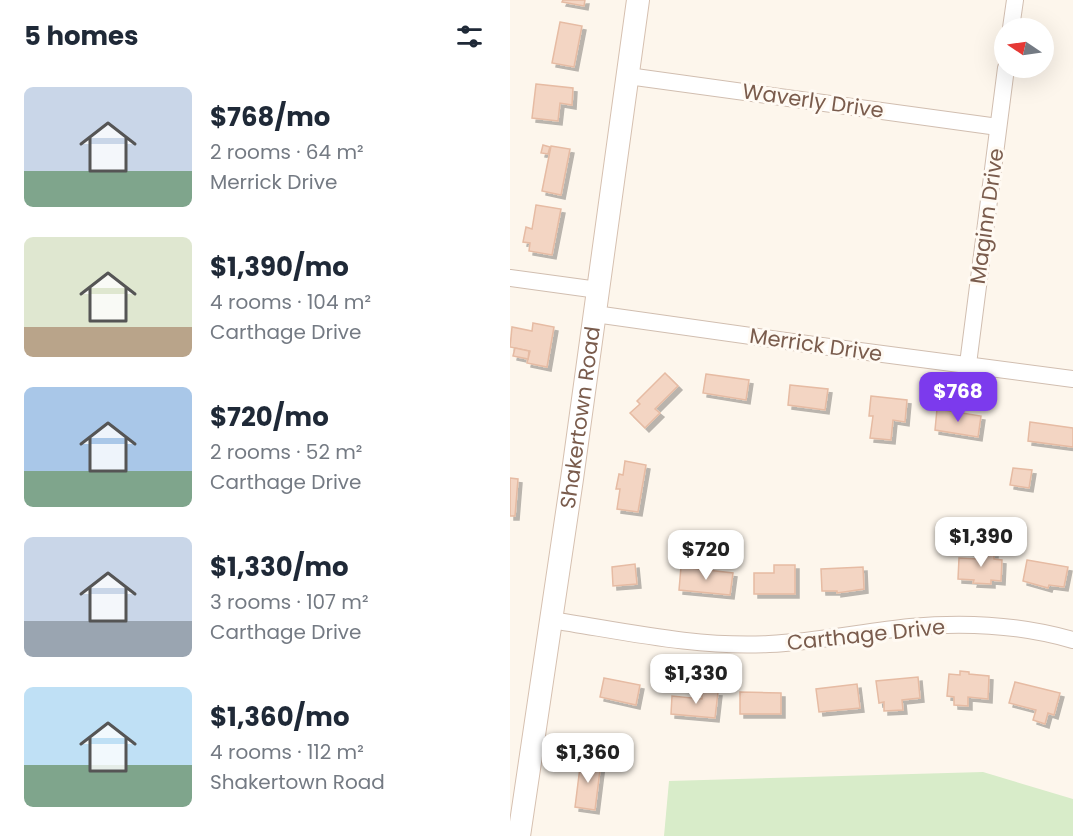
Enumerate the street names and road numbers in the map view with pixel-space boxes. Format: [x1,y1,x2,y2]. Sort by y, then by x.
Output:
street label: Waverly Drive [740,76,886,125]
street label: Maginn Drive [963,146,1010,286]
street label: Merrick Drive [748,321,884,368]
street label: Shakertown Road [553,324,607,511]
street label: Carthage Drive [785,612,947,657]

